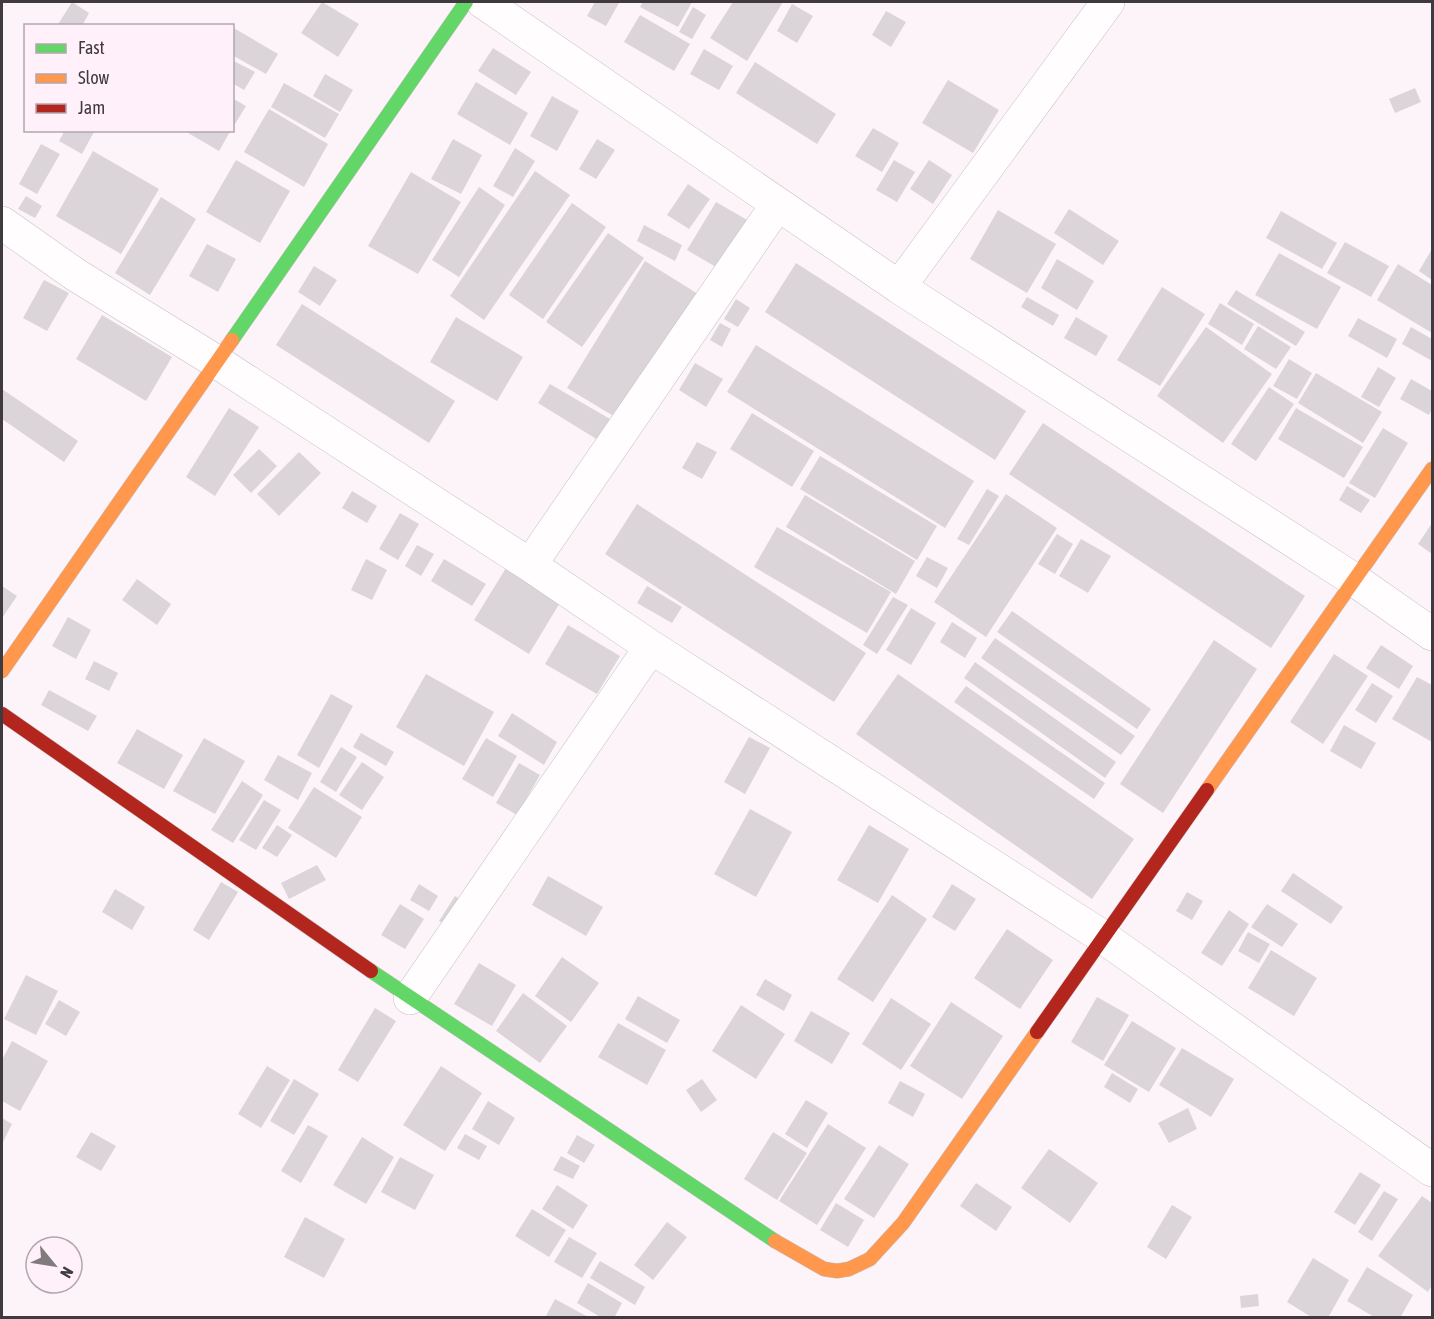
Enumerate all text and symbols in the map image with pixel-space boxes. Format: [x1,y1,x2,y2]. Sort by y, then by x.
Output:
legend [24,24,234,132]
text: Fast [78,37,105,58]
text: Slow [78,67,109,88]
text: Jam [78,97,105,118]
north arrow [24,1235,84,1295]
text: N [57,1264,77,1281]

